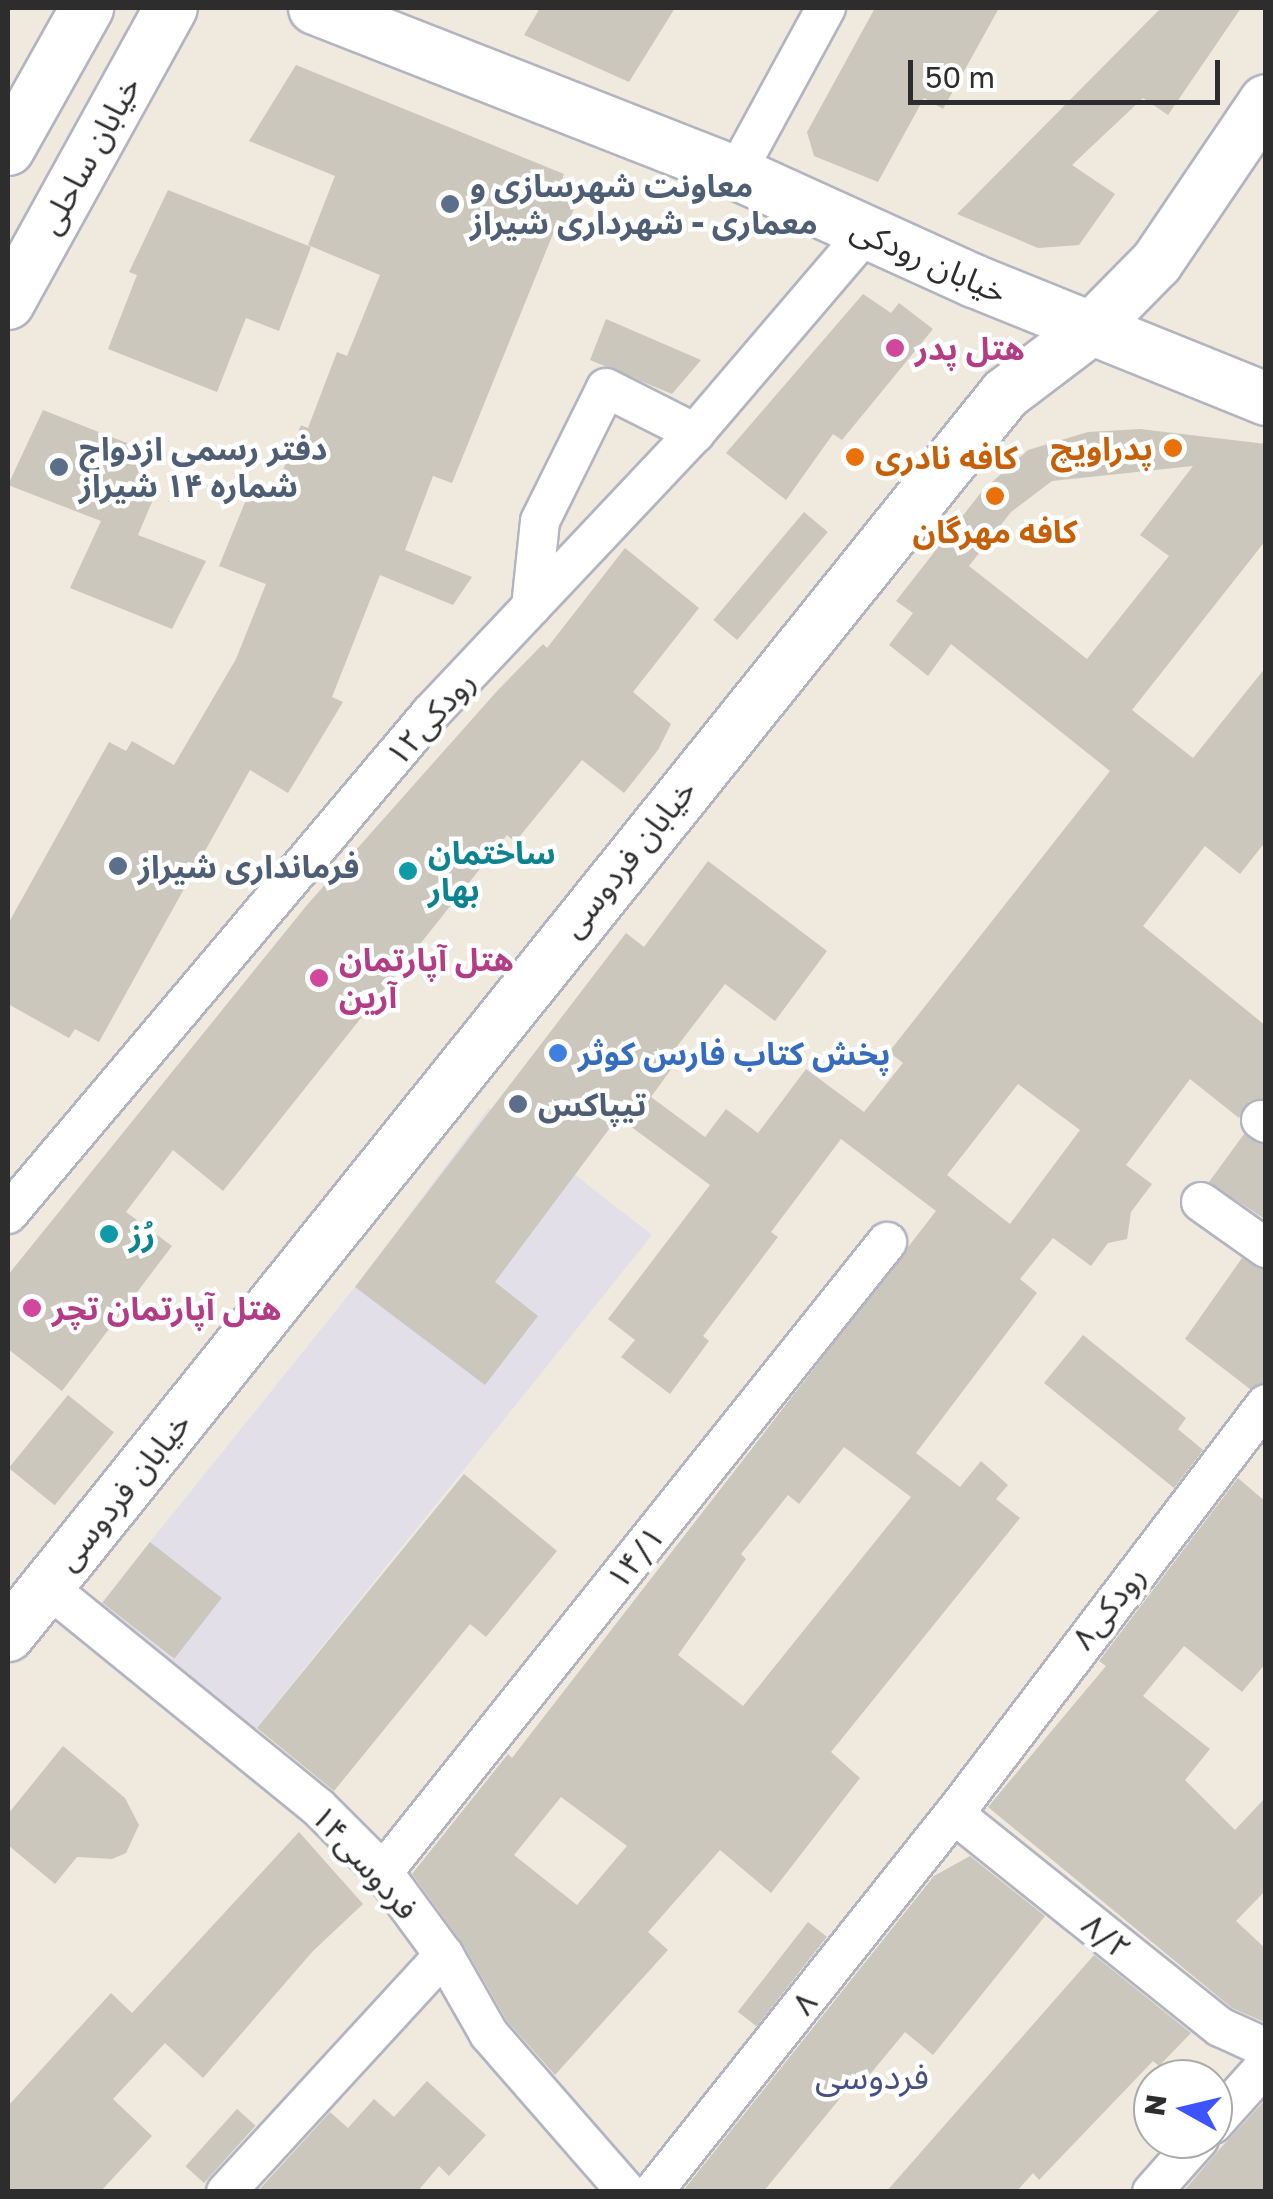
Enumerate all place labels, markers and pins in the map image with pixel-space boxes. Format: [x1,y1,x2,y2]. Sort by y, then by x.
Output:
place label: معاونت شهرسازی و معماری - شهرداری شیراز [470,167,818,242]
marker: معاونت شهرسازی و معماری - شهرداری شیراز [439,193,461,215]
place label: هتل پدر [915,329,1025,367]
marker: هتل پدر [884,337,906,359]
place label: پدراویچ [1051,429,1153,467]
place label: دفتر رسمی ازدواج شماره ۱۴ شیراز [79,430,327,505]
marker: پدراویچ [1162,437,1184,459]
place label: کافه نادری [875,438,1018,476]
marker: کافه نادری [844,446,866,468]
marker: دفتر رسمی ازدواج شماره ۱۴ شیراز [48,456,70,478]
marker: کافه مهرگان [984,485,1006,507]
place label: کافه مهرگان [912,512,1078,550]
place label: ساختمان بهار [428,834,556,909]
place label: فرمانداری شیراز [138,847,360,885]
marker: فرمانداری شیراز [107,855,129,877]
marker: ساختمان بهار [397,860,419,882]
place label: هتل آپارتمان آرین [339,941,514,1016]
marker: هتل آپارتمان آرین [308,967,330,989]
place label: پخش کتاب فارس کوثر [578,1034,891,1072]
marker: پخش کتاب فارس کوثر [547,1042,569,1064]
place label: تیپاکس [538,1085,646,1123]
marker: تیپاکس [507,1093,529,1115]
place label: رُز [129,1215,155,1253]
marker: رُز [98,1223,120,1245]
place label: هتل آپارتمان تچر [52,1289,282,1327]
marker: هتل آپارتمان تچر [21,1297,43,1319]

